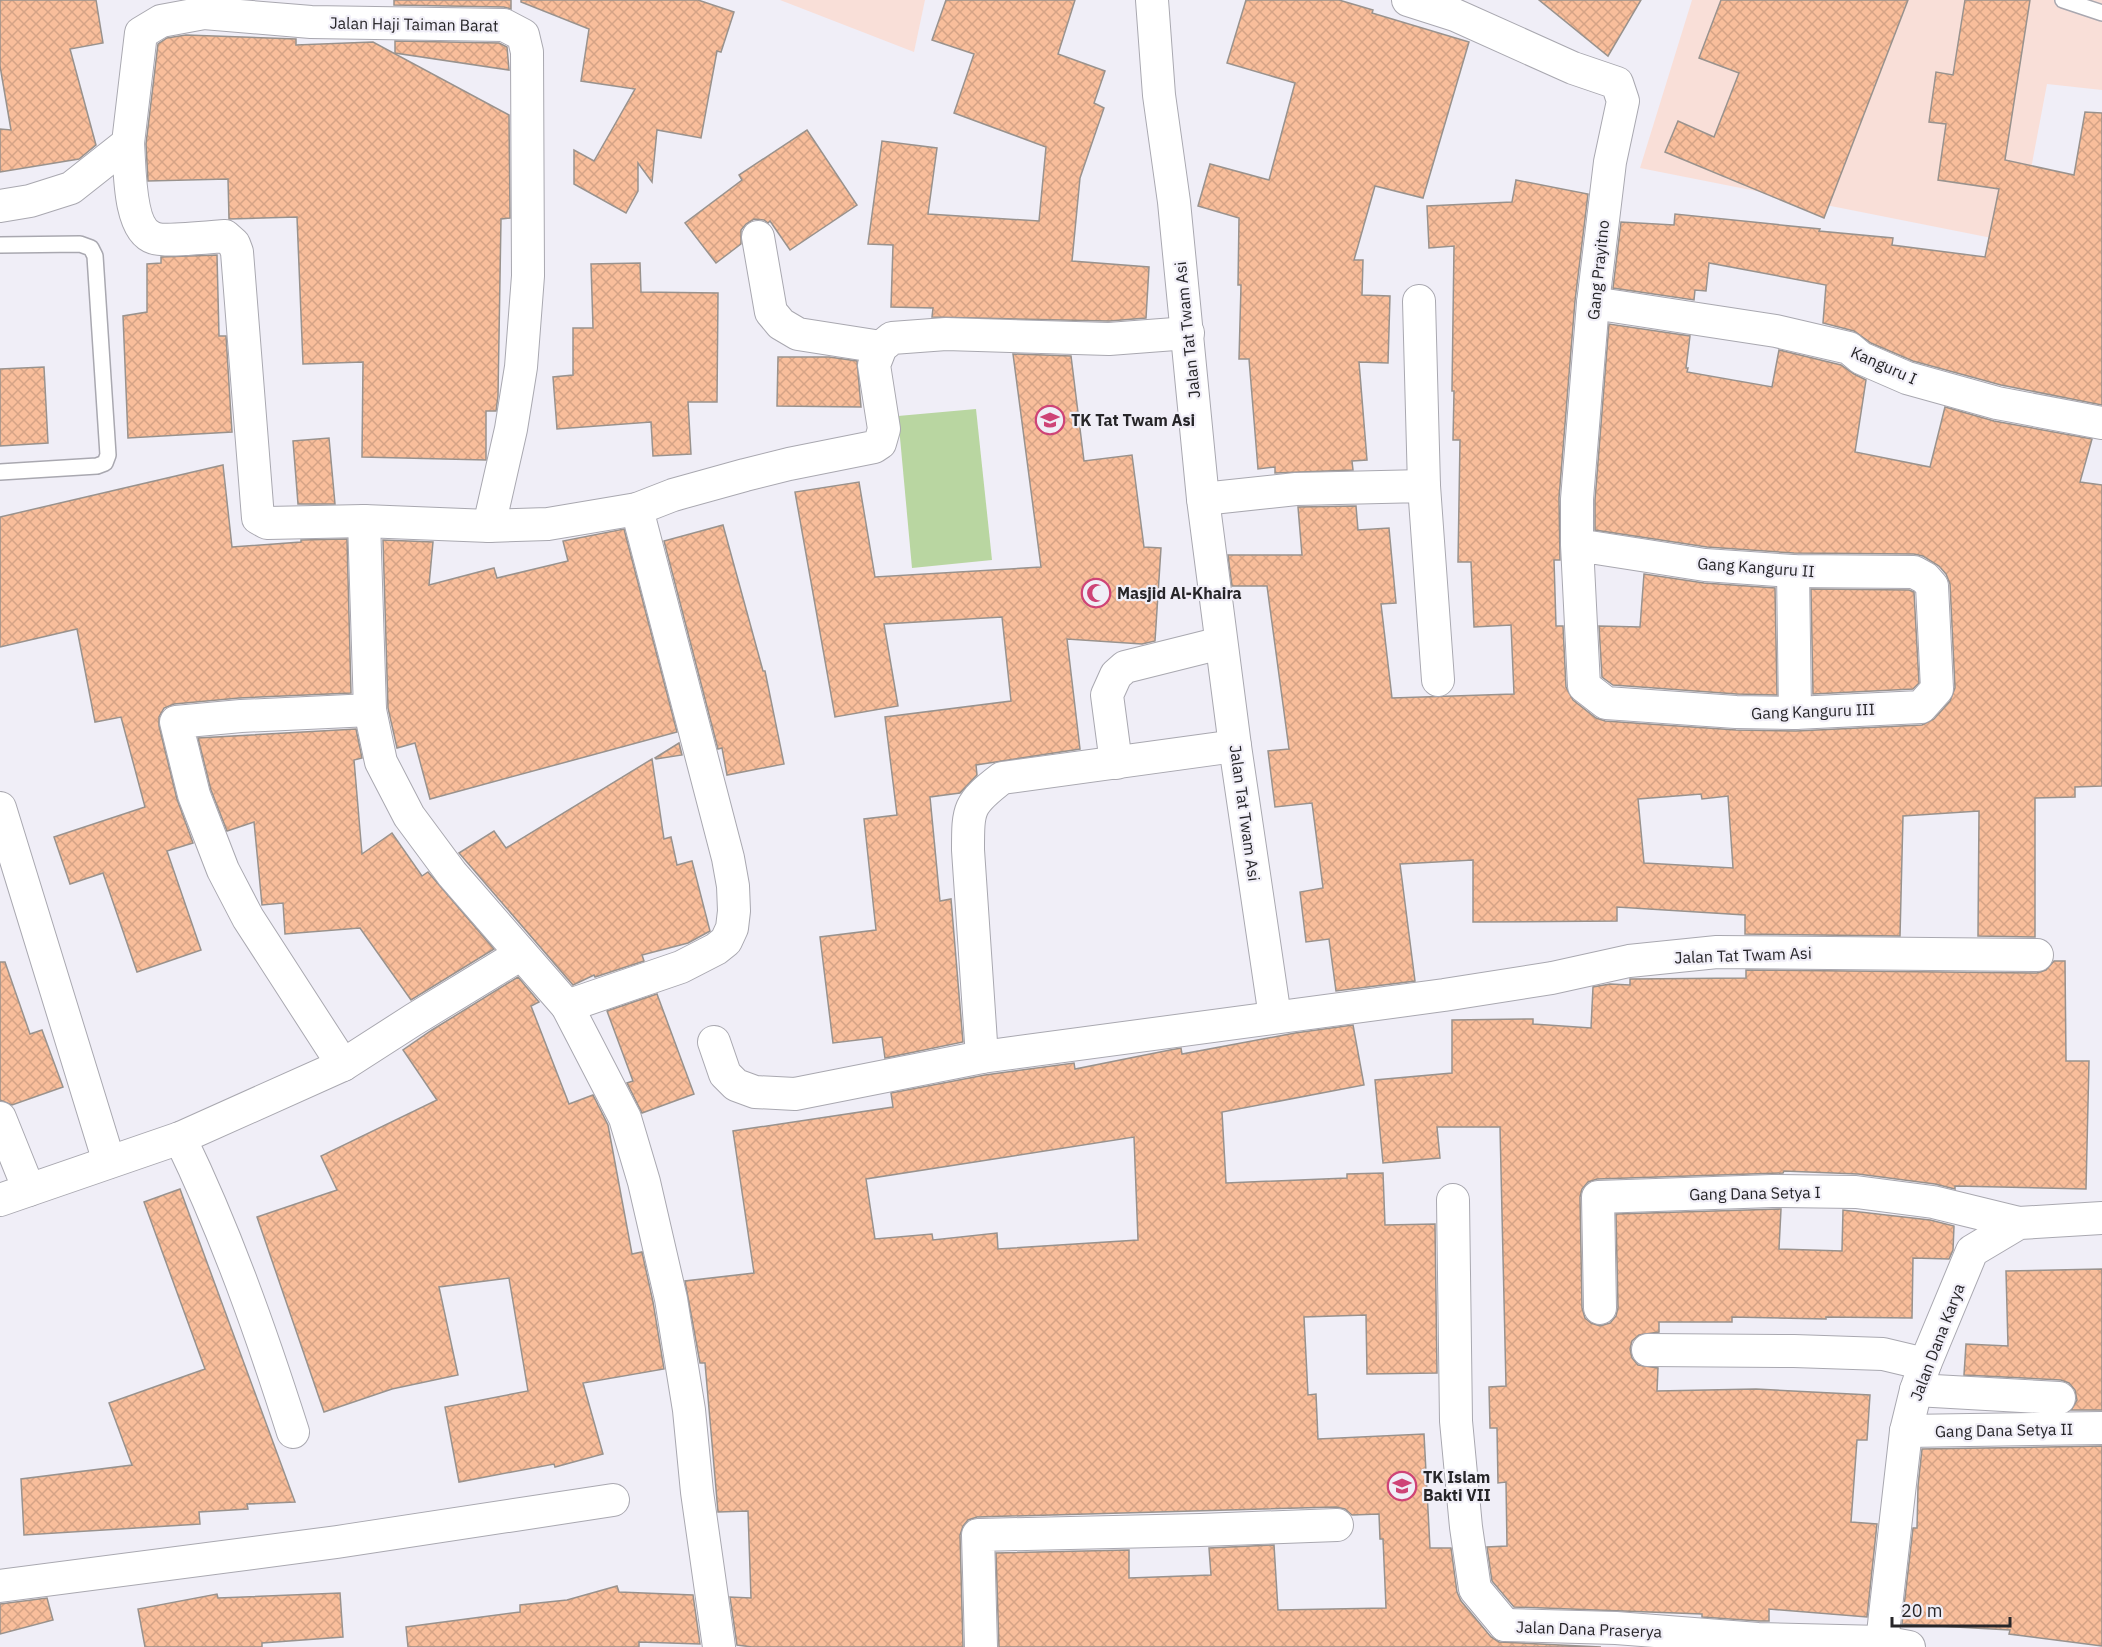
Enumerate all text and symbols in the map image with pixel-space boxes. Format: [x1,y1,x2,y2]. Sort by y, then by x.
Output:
street label: Jalan Haji Taiman Barat [329,13,499,35]
street label: Gang Prayitno [1583,219,1613,321]
street label: Jalan Tat Twam Asi [1170,261,1204,399]
street label: Kanguru I [1848,342,1920,388]
school or university icon: TK Tat Twam Asi [1034,404,1066,436]
place label: TK Tat Twam Asi [1071,410,1195,430]
street label: Gang Kanguru II [1697,553,1815,581]
mosque icon: Masjid Al-Khaira [1080,577,1112,609]
place label: Masjid Al-Khaira [1117,583,1242,603]
street label: Gang Kanguru III [1751,699,1875,723]
street label: Jalan Tat Twam Asi [1226,744,1264,882]
street label: Jalan Tat Twam Asi [1674,943,1812,967]
street label: Gang Dana Setya I [1689,1182,1821,1204]
street label: Jalan Dana Karya [1905,1280,1969,1403]
street label: Gang Dana Setya II [1935,1419,2073,1441]
place label: TK Islam Bakti VII [1423,1467,1491,1505]
school or university icon: TK Islam Bakti VII [1386,1470,1418,1502]
scale bar [1892,1590,2010,1628]
text: 20 m [1901,1599,1943,1622]
street label: Jalan Dana Praserya [1516,1616,1663,1642]

